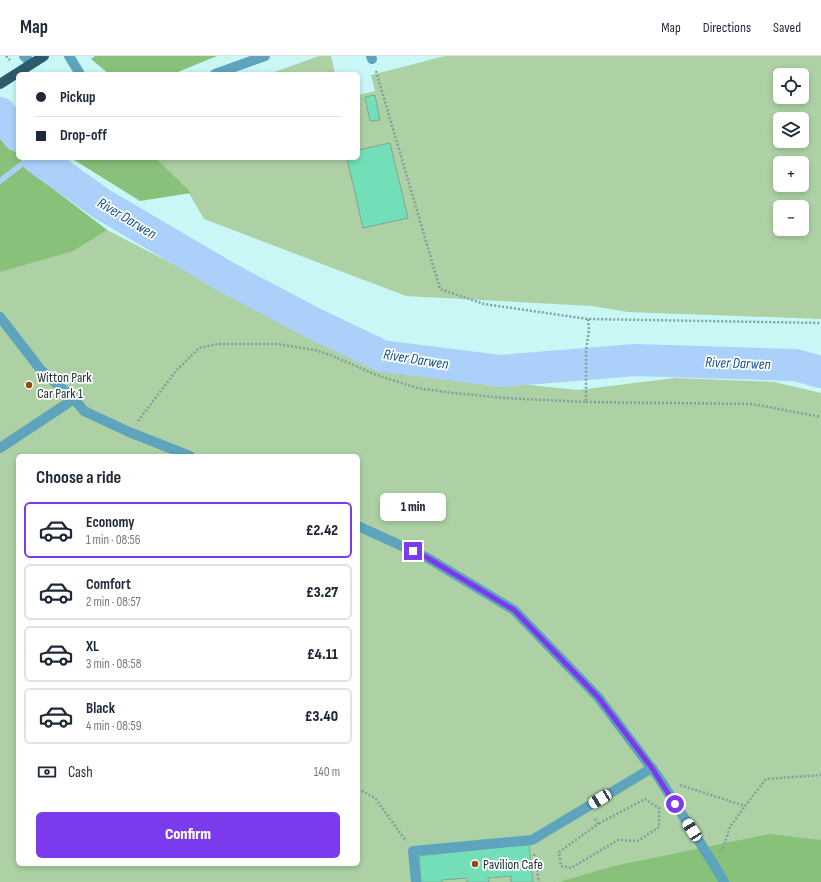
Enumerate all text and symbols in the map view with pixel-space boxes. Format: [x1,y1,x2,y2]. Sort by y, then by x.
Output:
text: Map [20,16,48,39]
text: Map [661,19,681,36]
text: Directions [703,19,751,36]
text: Saved [773,19,801,36]
map controls [773,68,809,236]
button: locate [773,68,809,104]
text: Pickup [60,88,96,107]
button: layers [773,112,809,148]
text: Drop-off [60,126,107,145]
button: + [773,156,809,192]
water label: River Darwen [94,193,160,243]
button: − [773,200,809,236]
water label: River Darwen [382,345,450,374]
water label: River Darwen [705,353,771,374]
place label: Witton Park Car Park 1 [37,369,92,402]
marker: Witton Park Car Park 1 [24,380,34,390]
text: Choose a ride [36,467,121,488]
callout: 1 min [380,493,446,521]
text: 1 min [401,499,425,515]
icon: car [38,512,74,548]
text: Economy [86,513,135,532]
text: £2.42 [306,521,338,540]
text: 1 min · 08:56 [86,532,141,548]
route end [404,542,422,560]
icon: car [38,574,74,610]
text: Comfort [86,575,131,594]
text: £3.27 [306,583,338,602]
text: 2 min · 08:57 [86,594,141,610]
icon: car [38,636,74,672]
text: XL [86,637,99,656]
text: £4.11 [307,645,338,664]
text: 3 min · 08:58 [86,656,141,672]
icon: car [38,698,74,734]
text: Black [86,699,115,718]
text: £3.40 [305,707,338,726]
text: 4 min · 08:59 [86,718,141,734]
icon: cash [36,761,58,783]
text: Cash [68,763,93,782]
text: 140 m [314,764,340,780]
car [587,788,613,810]
route start [666,795,684,813]
button: Confirm [36,812,340,858]
car [680,817,704,843]
place label: Pavilion Cafe [483,856,543,873]
marker: Pavilion Cafe [470,859,480,869]

